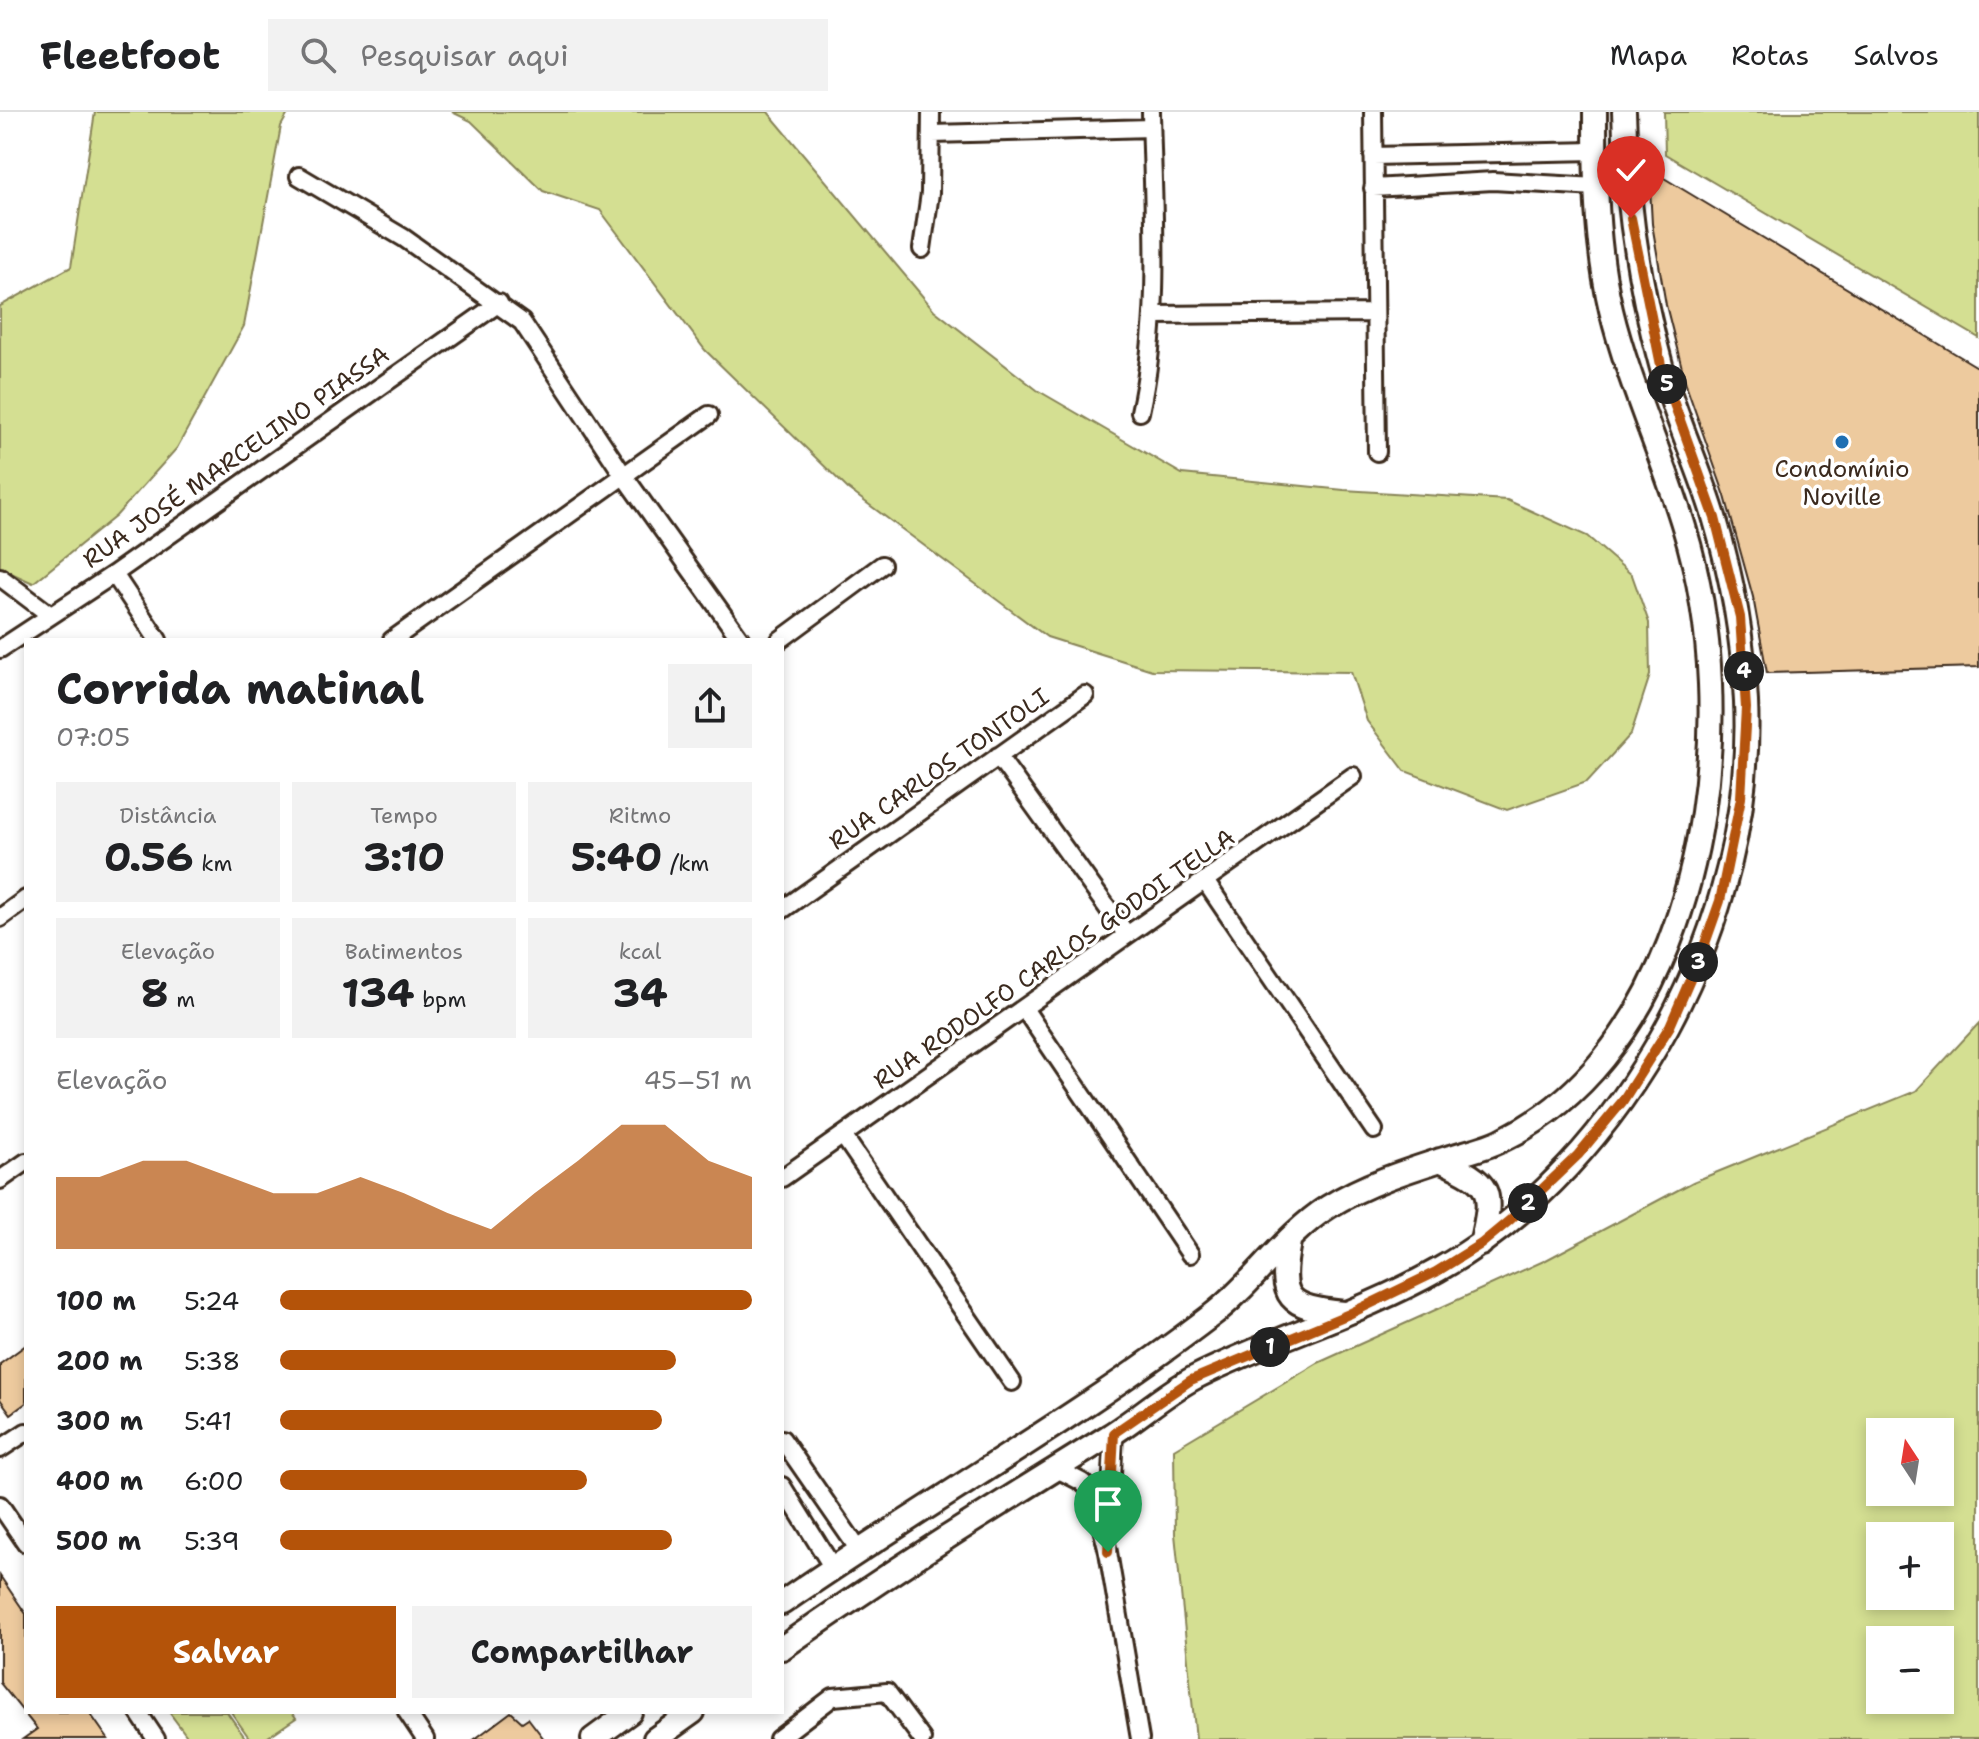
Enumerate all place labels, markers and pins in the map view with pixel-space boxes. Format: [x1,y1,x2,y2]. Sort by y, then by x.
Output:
pin [1597,136,1665,218]
pin: 5 [1647,364,1687,404]
marker: Condomínio Noville [1833,433,1851,451]
place label: Condomínio Noville [1774,453,1910,513]
pin: 4 [1724,651,1764,691]
pin: 3 [1678,942,1718,982]
pin: 2 [1508,1183,1548,1223]
pin: 1 [1250,1327,1290,1367]
pin [1074,1470,1142,1552]

